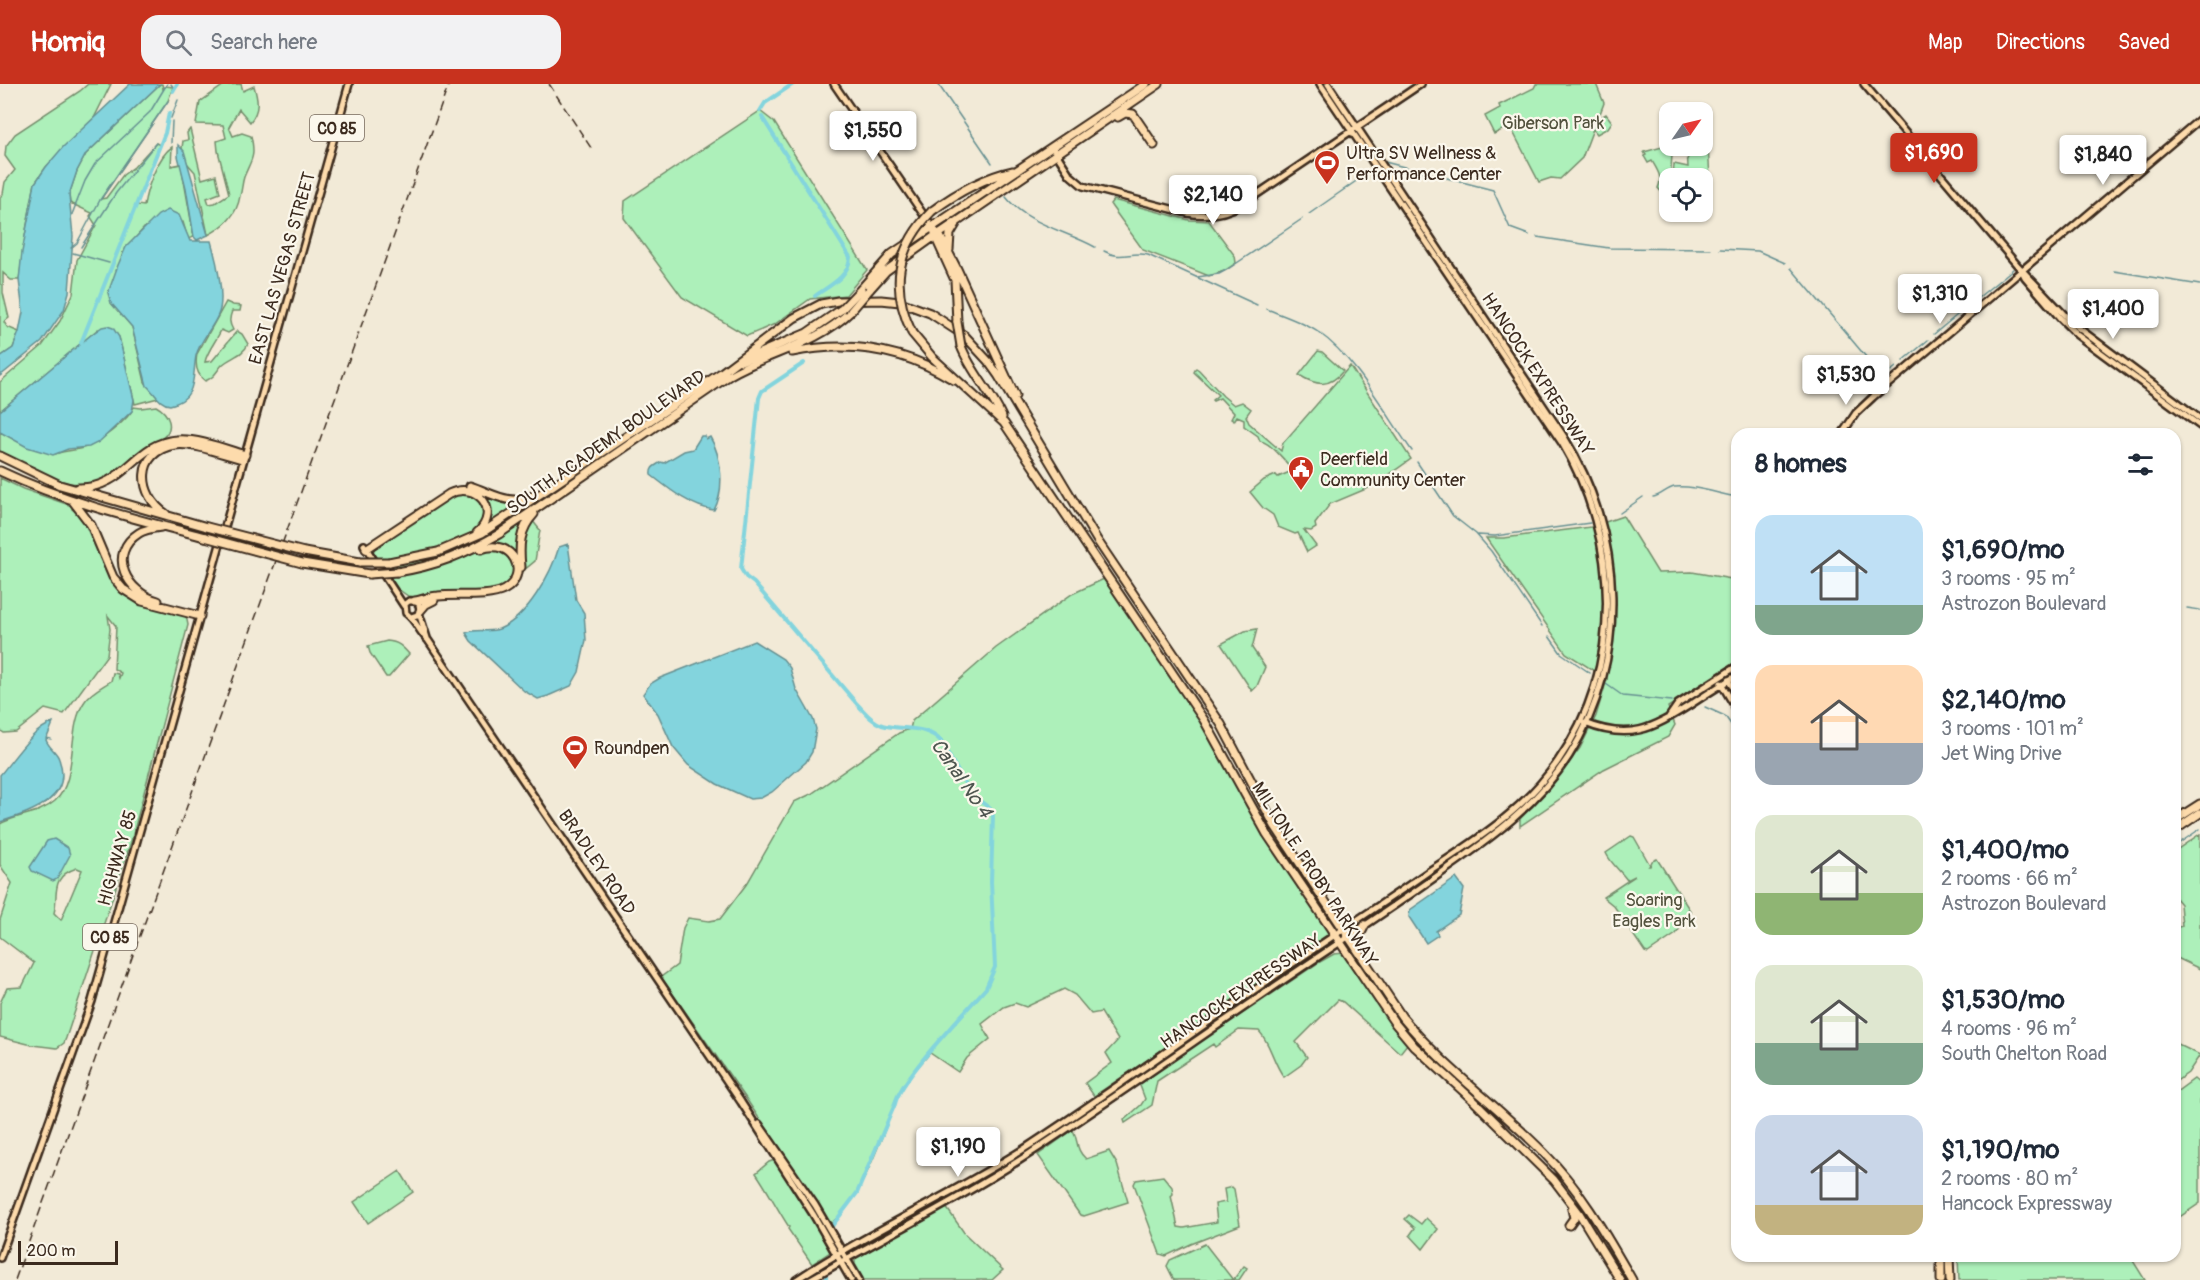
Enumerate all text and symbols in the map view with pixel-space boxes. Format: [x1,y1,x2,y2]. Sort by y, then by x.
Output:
search box [141,15,561,69]
text: Homiq [30,25,105,60]
icon: search [162,26,195,59]
text: Search here [210,28,317,56]
text: Map [1928,29,1963,56]
text: Directions [1996,29,2085,56]
text: Saved [2118,29,2170,56]
north arrow [1659,102,1713,156]
map controls [1659,102,1713,222]
pin: $1,550 [824,111,922,162]
park label: Giberson Park [1502,112,1605,135]
road number: CO 85 [310,115,364,141]
text: $1,550 [843,118,903,143]
pin: $1,690 [1885,133,1983,184]
pin: $1,840 [2054,135,2152,186]
text: $1,690 [1904,140,1964,165]
place label: Ultra SV Wellness & Performance Center [1346,142,1502,186]
text: $1,840 [2073,142,2133,167]
sports icon: Ultra SV Wellness & Performance Center [1312,148,1342,186]
button: locate [1659,168,1713,222]
street label: EAST LAS VEGAS STREET [244,169,321,367]
pin: $2,140 [1164,175,1262,226]
text: $2,140 [1183,182,1243,207]
pin: $1,310 [1891,274,1989,325]
text: $1,310 [1912,281,1968,306]
street label: HANCOCK EXPRESSWAY [1476,288,1599,461]
pin: $1,400 [2064,289,2162,340]
text: $1,400 [2082,296,2144,321]
pin: $1,530 [1797,355,1895,406]
text: $1,530 [1816,362,1876,387]
street label: SOUTH ACADEMY BOULEVARD [502,365,710,520]
place label: Deerfield Community Center [1320,448,1466,492]
text: 8 homes [1755,448,1847,480]
icon: filters [2124,448,2157,481]
public building icon: Deerfield Community Center [1286,454,1316,492]
text: $1,690/mo [1941,534,2065,566]
icon: home [1803,539,1875,611]
text: 3 rooms · 95 m² [1941,566,2076,591]
text: Astrozon Boulevard [1941,591,2107,616]
text: $2,140/mo [1941,684,2066,716]
icon: home [1803,689,1875,761]
text: 3 rooms · 101 m² [1941,716,2084,741]
sports icon: Roundpen [560,733,590,771]
water label: Canal No 4 [925,734,999,824]
place label: Roundpen [594,737,669,760]
text: Jet Wing Drive [1941,741,2062,766]
street label: MILTON E. PROBY PARKWAY [1246,778,1383,971]
street label: BRADLEY ROAD [553,805,640,919]
street label: HIGHWAY 85 [93,808,142,909]
text: $1,400/mo [1941,834,2069,866]
icon: home [1803,839,1875,911]
text: 2 rooms · 66 m² [1941,866,2078,891]
park label: Soaring Eagles Park [1612,889,1696,933]
text: Astrozon Boulevard [1941,891,2107,916]
road number: CO 85 [83,924,137,950]
street label: HANCOCK EXPRESSWAY [1156,929,1327,1054]
text: $1,530/mo [1941,984,2065,1016]
icon: home [1803,989,1875,1061]
text: 4 rooms · 96 m² [1941,1016,2077,1041]
text: South Chelton Road [1941,1041,2107,1066]
pin: $1,190 [909,1127,1007,1178]
text: $1,190 [930,1134,986,1159]
text: $1,190/mo [1941,1134,2060,1166]
icon: home [1803,1139,1875,1211]
text: 2 rooms · 80 m² [1941,1166,2078,1191]
text: Hancock Expressway [1941,1191,2112,1216]
scale bar [18,1238,118,1266]
text: 200 m [27,1241,75,1261]

